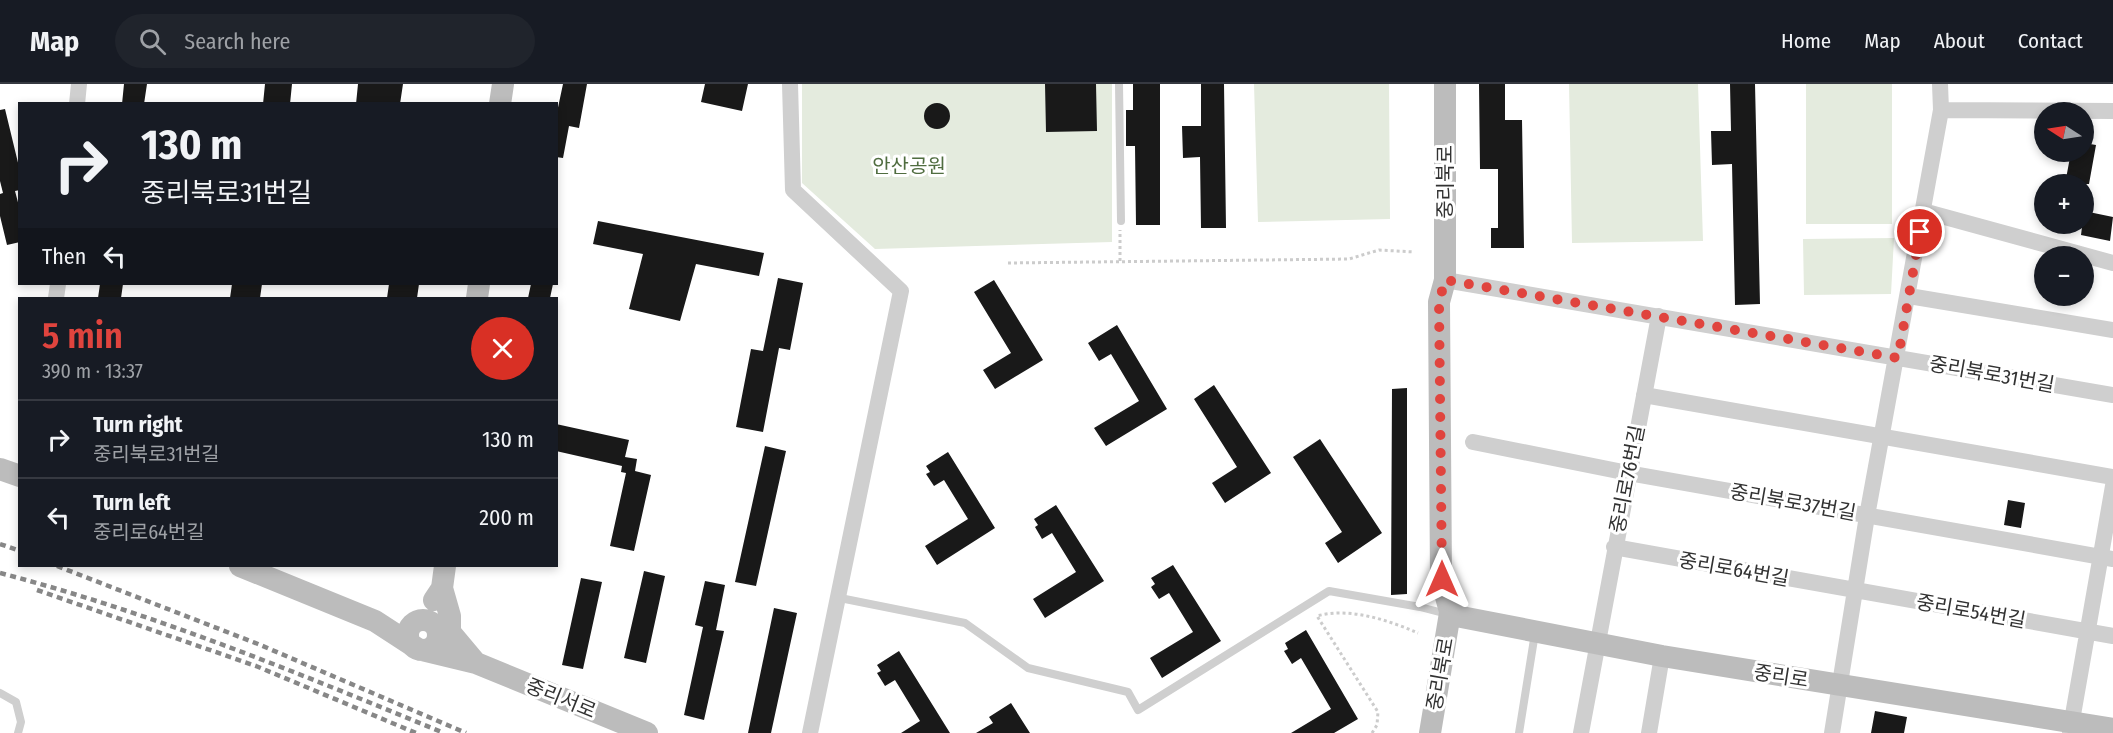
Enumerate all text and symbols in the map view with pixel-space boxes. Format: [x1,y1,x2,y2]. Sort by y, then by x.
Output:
search box [115,14,535,68]
text: Map [30,25,79,58]
icon: search [136,25,169,58]
text: Search here [184,28,290,55]
text: Home [1781,28,1831,54]
text: Map [1864,28,1901,54]
text: About [1934,28,1985,54]
text: Contact [2018,28,2083,54]
north arrow [2034,102,2094,162]
map controls [2034,102,2094,306]
text: 130 m [141,120,242,170]
icon: right [42,126,120,204]
street label: 중리북로 [1433,145,1457,219]
park label: 안산공원 [872,154,946,178]
button: + [2034,174,2094,234]
text: 중리북로31번길 [141,177,312,209]
pin [1894,206,1945,257]
icon: arrive [1903,215,1936,248]
icon: left [98,240,131,273]
text: Then [42,243,86,270]
button: − [2034,246,2094,306]
text: 5 min [42,314,123,358]
button: close [471,317,534,380]
street label: 중리북로31번길 [1928,351,2056,397]
text: 390 m · 13:37 [42,359,143,383]
text: Turn right [93,411,182,438]
icon: right [42,423,75,456]
street label: 중리로76번길 [1605,423,1649,535]
text: 130 m [482,426,534,453]
text: 중리북로31번길 [93,442,220,466]
street label: 중리북로37번길 [1728,479,1858,525]
text: Turn left [93,489,171,516]
icon: left [42,501,75,534]
text: 200 m [479,504,534,531]
text: 중리로64번길 [93,520,205,544]
position arrow [1410,547,1474,611]
street label: 중리로64번길 [1677,547,1791,591]
street label: 중리로54번길 [1914,590,2028,632]
street label: 중리북로 [1422,636,1458,712]
street label: 중리로 [1752,660,1810,692]
street label: 중리서로 [522,673,600,723]

